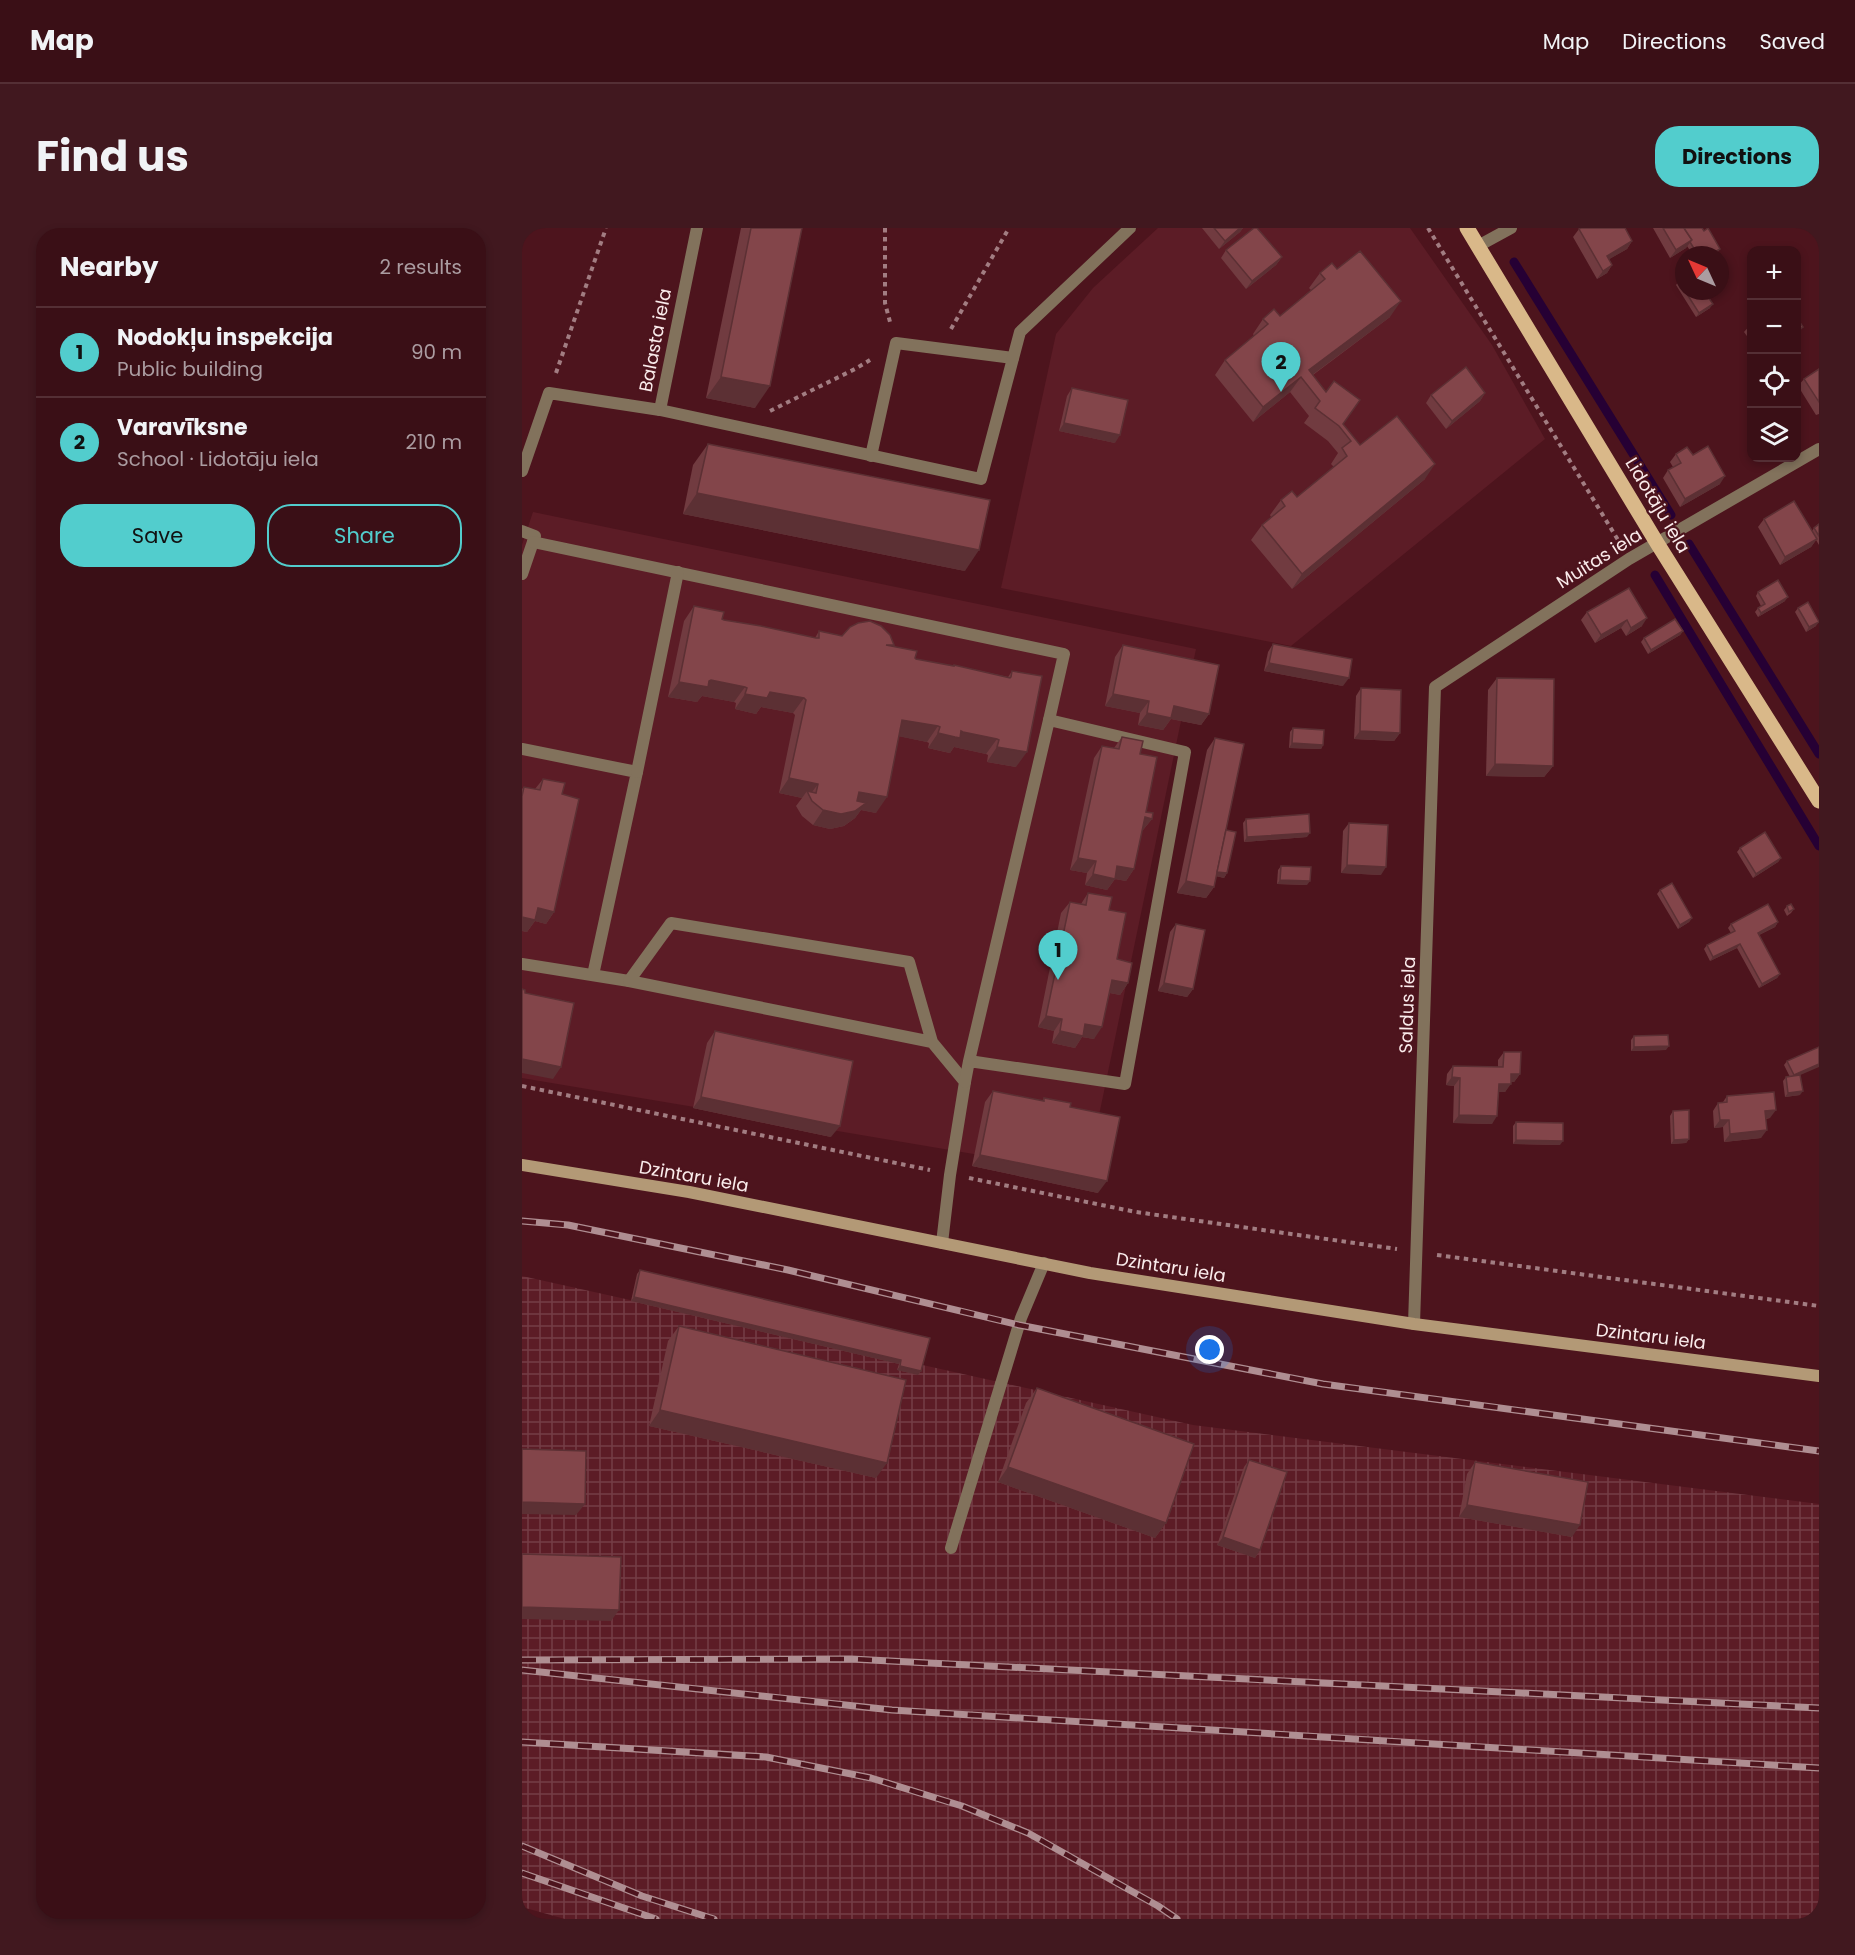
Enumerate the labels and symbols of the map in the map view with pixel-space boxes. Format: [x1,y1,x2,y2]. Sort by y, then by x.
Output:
north arrow [1675,246,1729,300]
street label: Balasta iela [633,286,677,394]
pin: 2 [1262,342,1300,392]
street label: Lidotāju iela [1620,452,1696,558]
street label: Muitas iela [1551,522,1647,594]
pin: 1 [1038,930,1078,980]
street label: Saldus iela [1393,956,1421,1054]
street label: Dzintaru iela [637,1154,751,1198]
street label: Dzintaru iela [1114,1246,1228,1288]
street label: Dzintaru iela [1594,1317,1708,1355]
your location [1195,1335,1224,1364]

